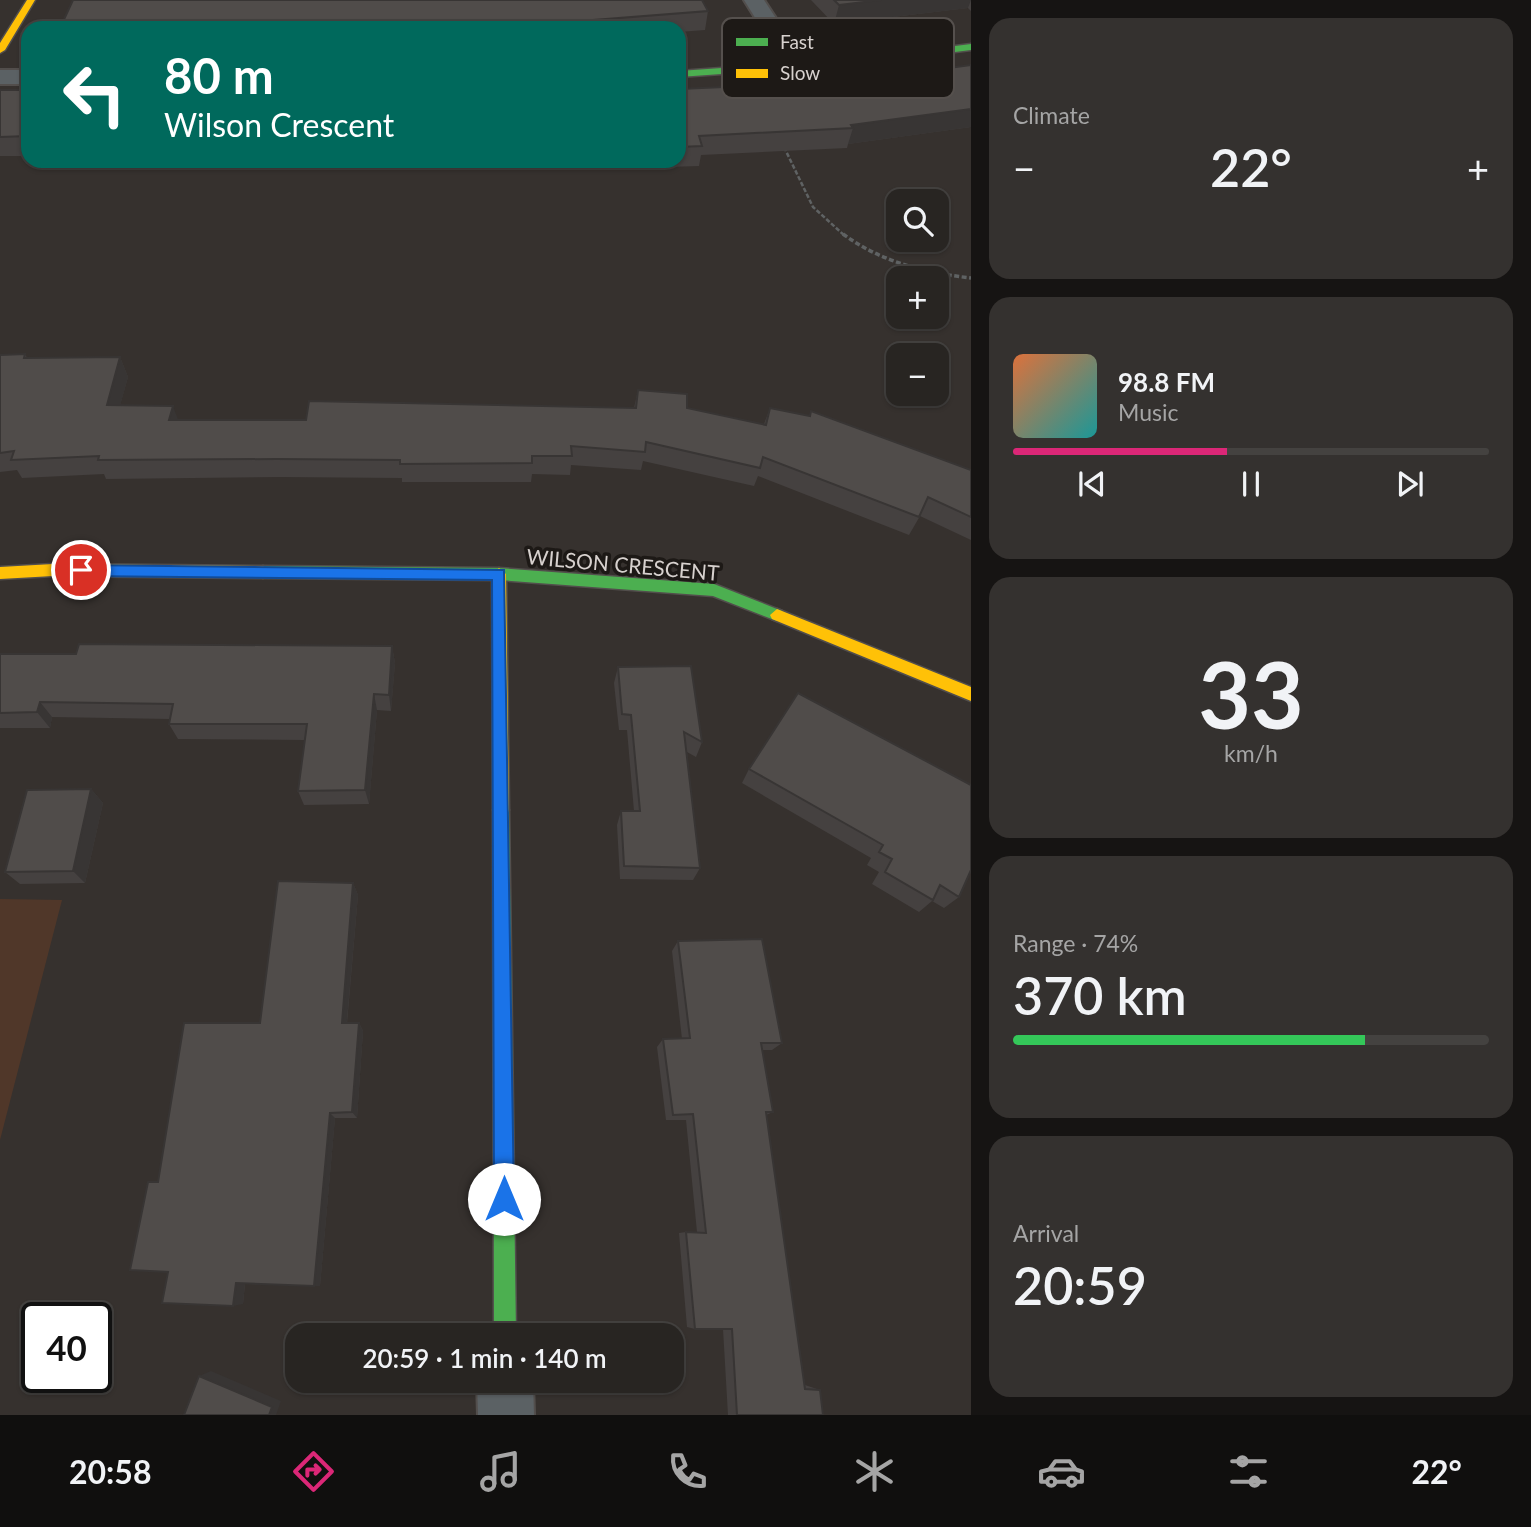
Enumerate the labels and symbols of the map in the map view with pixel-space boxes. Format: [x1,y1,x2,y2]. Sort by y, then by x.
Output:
legend [722,18,954,98]
text: Fast [780,30,814,53]
text: Slow [780,61,820,84]
pin [51,540,111,600]
street label: WILSON CRESCENT [526,543,721,585]
position arrow [467,1162,541,1236]
speed limit sign: 40 [21,1302,112,1393]

